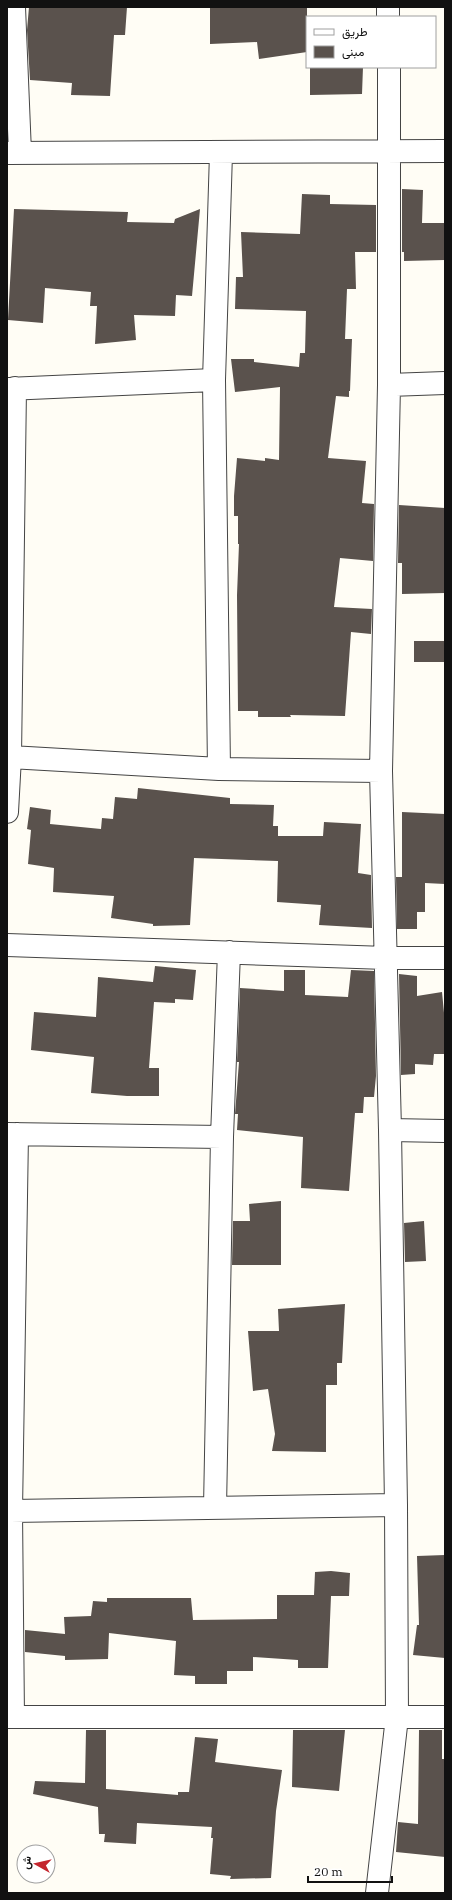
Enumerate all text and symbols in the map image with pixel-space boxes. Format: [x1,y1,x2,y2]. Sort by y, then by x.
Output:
legend [306,16,436,68]
text: طريق [342,24,368,40]
text: مبنى [342,44,364,60]
north arrow [16,1844,56,1884]
text: ش [18,1855,34,1870]
scale bar [308,1858,392,1884]
text: 20 m [314,1864,343,1879]

